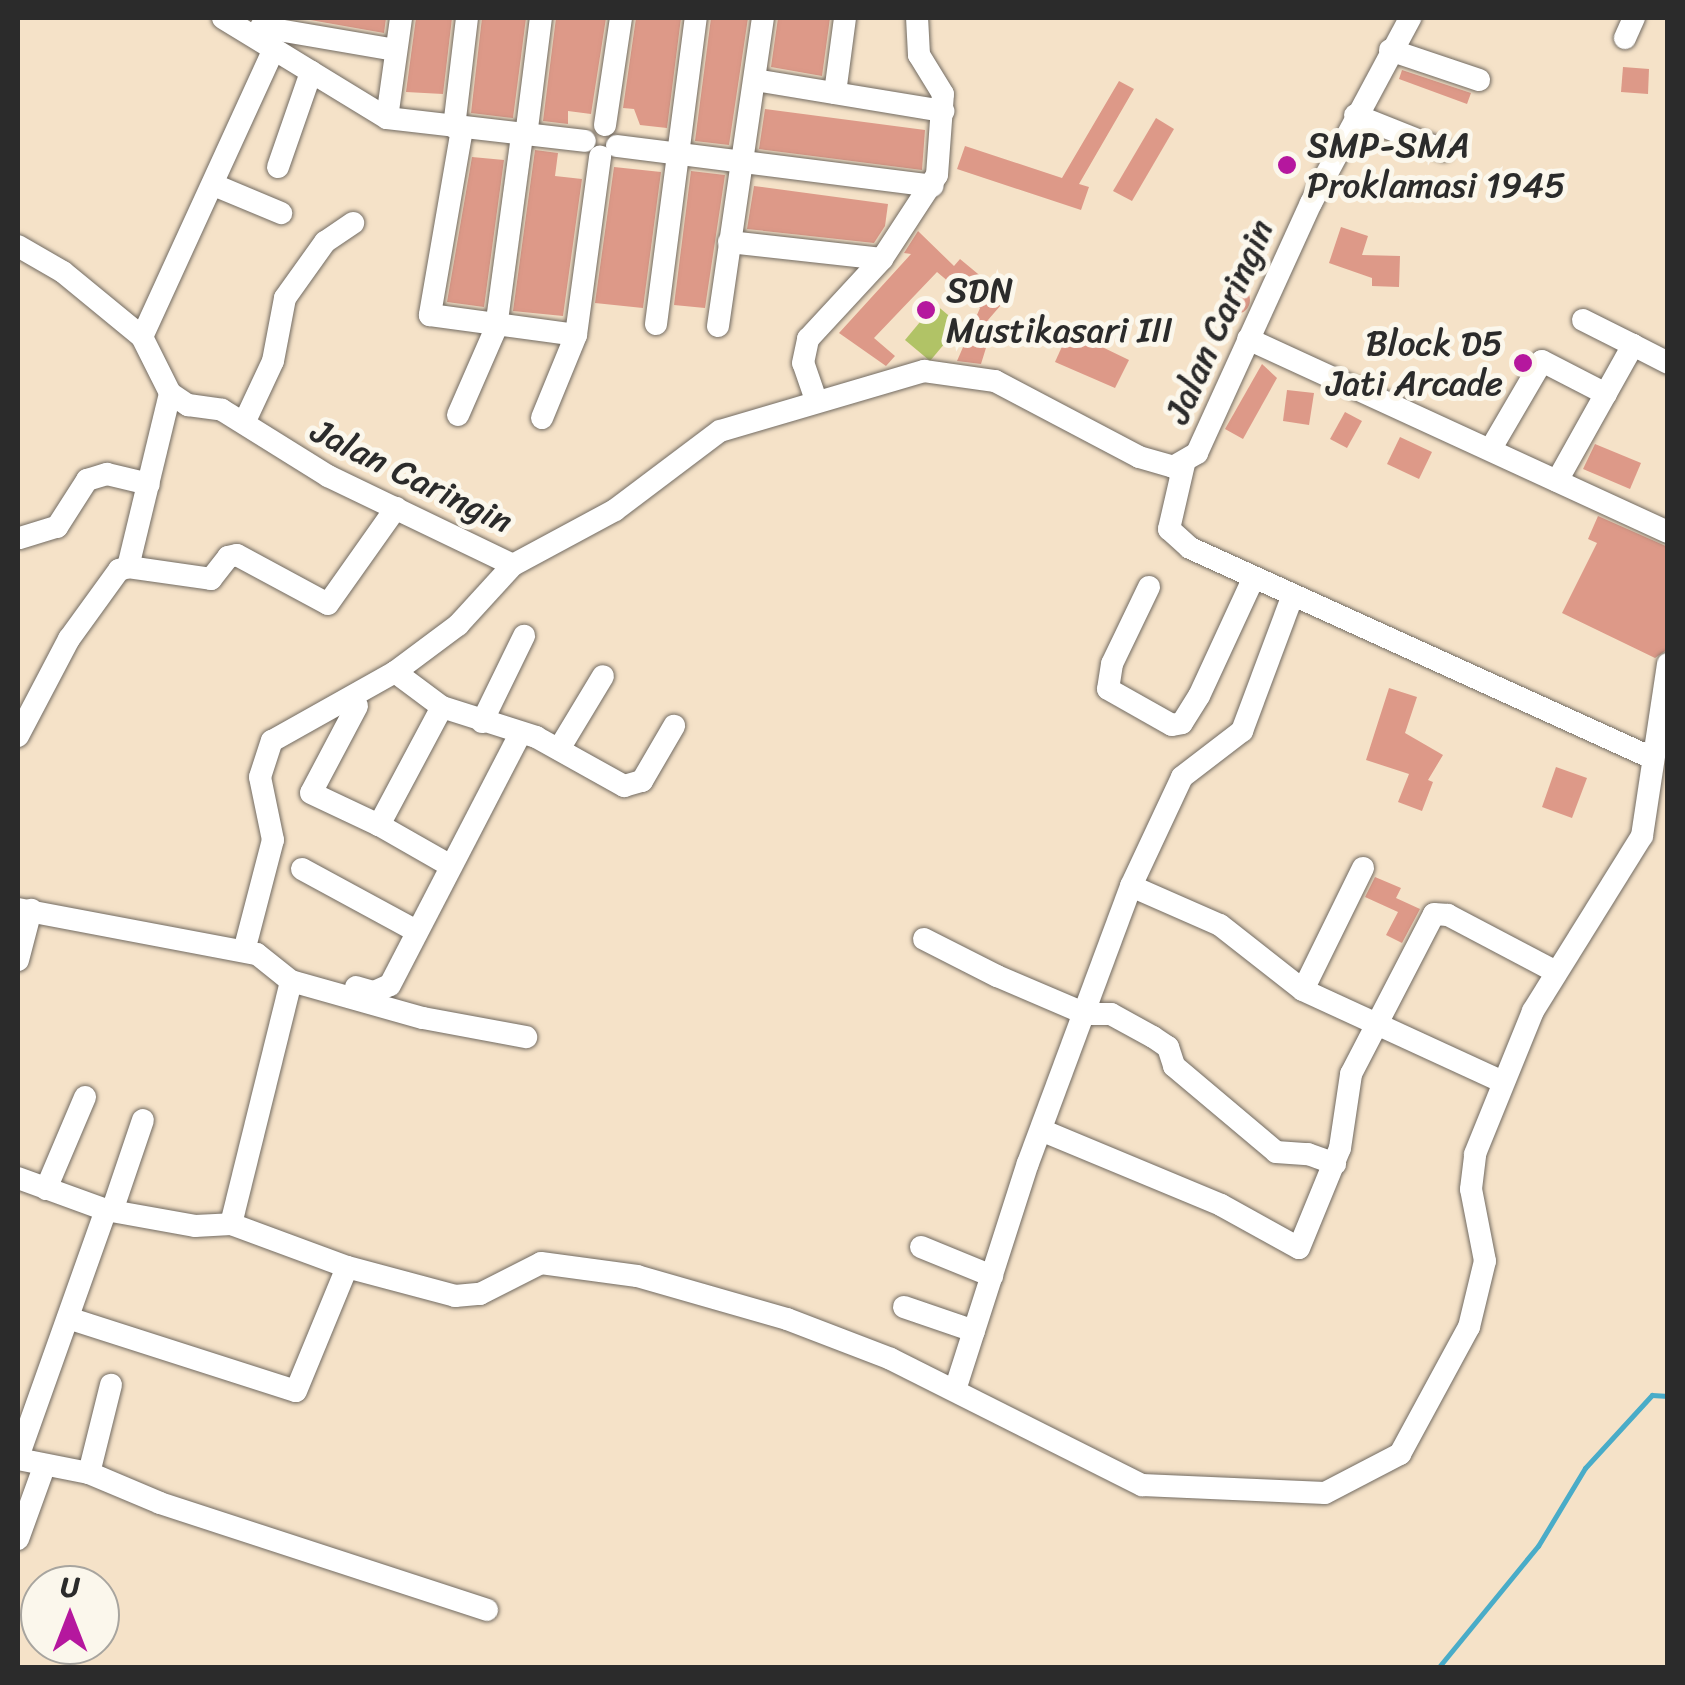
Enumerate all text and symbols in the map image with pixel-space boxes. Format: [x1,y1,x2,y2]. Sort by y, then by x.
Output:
place label: SMP-SMA Proklamasi 1945 [1307,124,1566,206]
marker: SMP-SMA Proklamasi 1945 [1276,154,1298,176]
street label: Jalan Caringin [1155,213,1283,429]
place label: SDN Mustikasari III [946,269,1173,351]
marker: SDN Mustikasari III [915,299,937,321]
place label: Block D5 Jati Arcade [1326,322,1503,404]
marker: Block D5 Jati Arcade [1512,352,1534,374]
street label: Jalan Caringin [305,409,519,543]
text: U [61,1562,79,1611]
north arrow [20,1565,120,1665]

